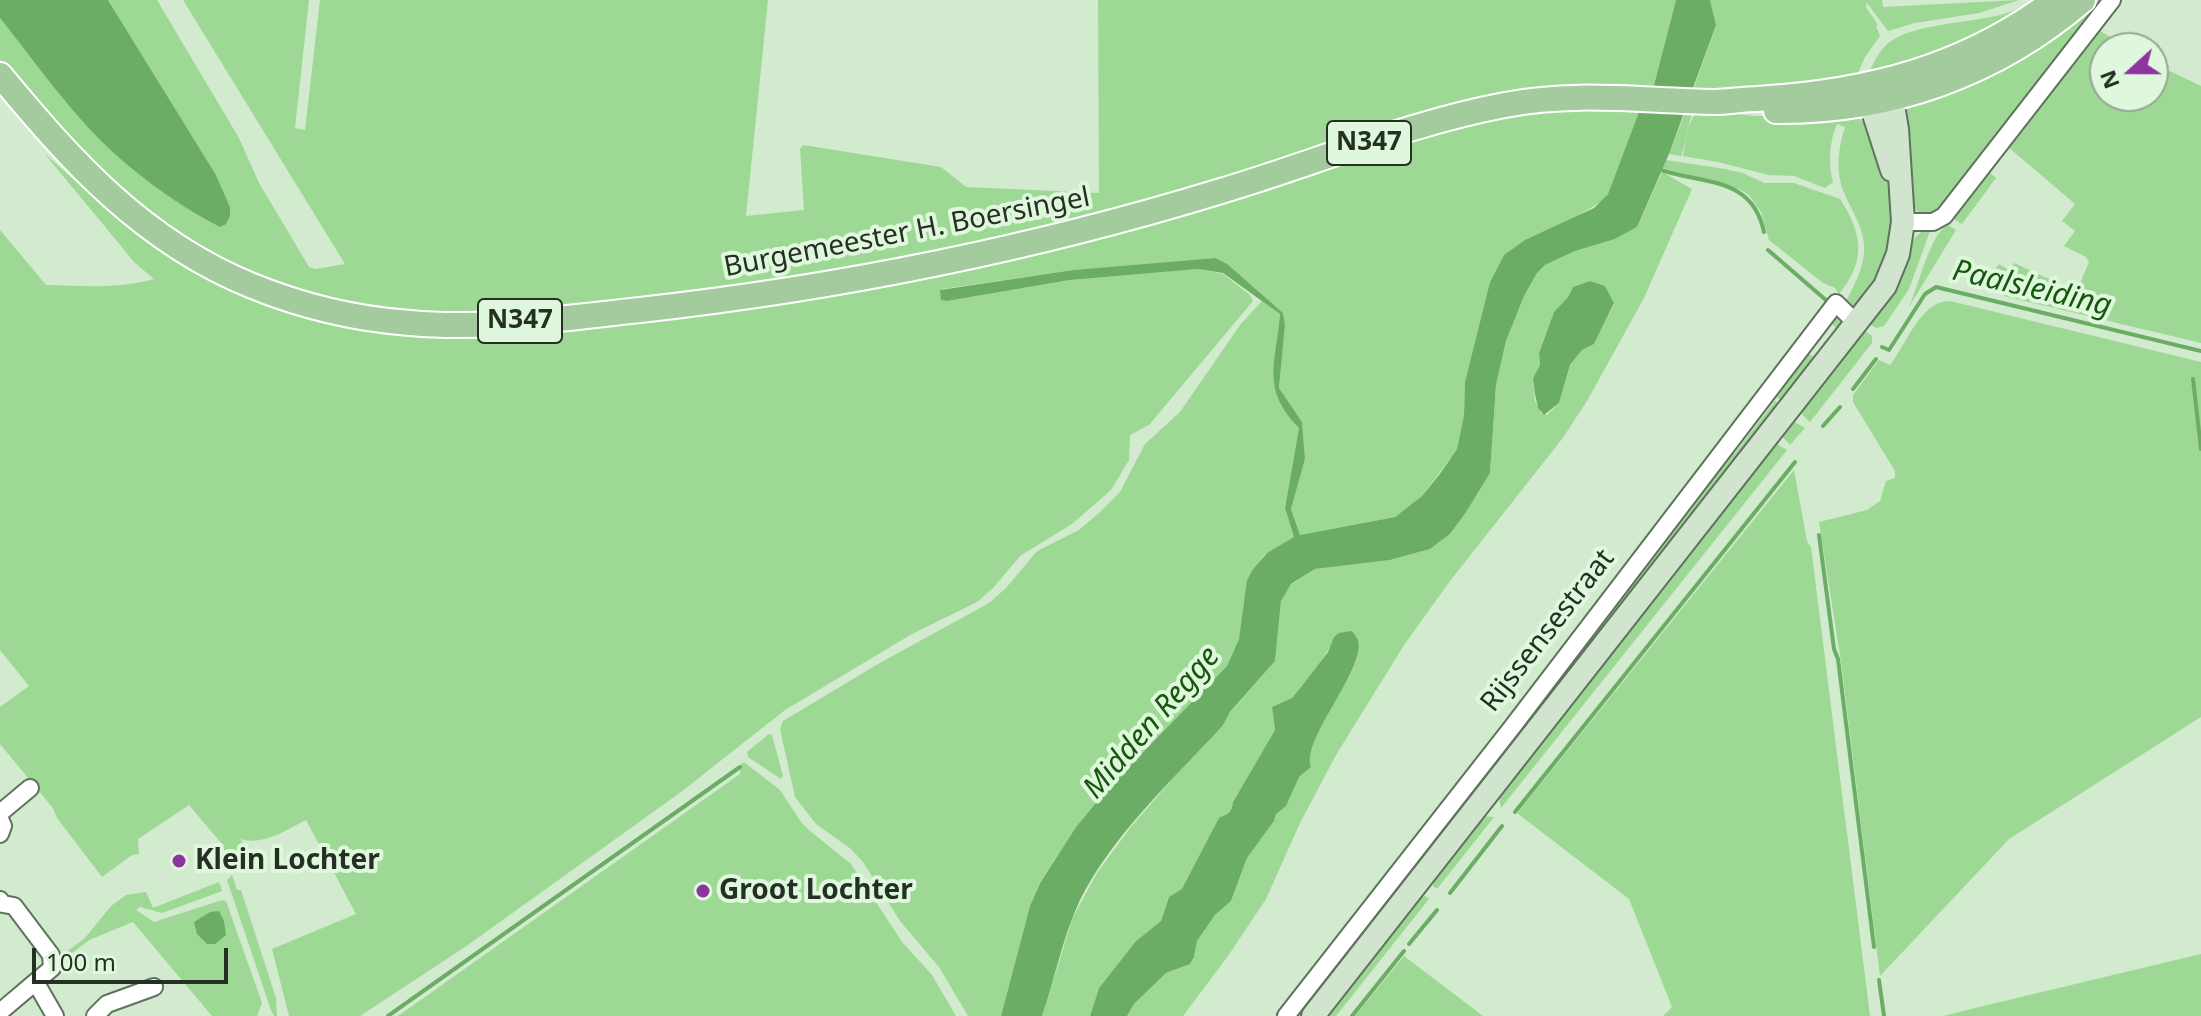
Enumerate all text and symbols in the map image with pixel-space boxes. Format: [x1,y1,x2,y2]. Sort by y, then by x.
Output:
north arrow [2089,32,2169,112]
text: N [2091,66,2126,94]
road number: N347 [1327,121,1411,165]
street label: Burgemeester H. Boersingel [721,181,1093,285]
water label: Paalsleiding [1949,253,2115,325]
road number: N347 [478,299,562,343]
street label: Rijssensestraat [1474,543,1622,719]
water label: Midden Regge [1076,640,1228,806]
place label: Klein Lochter [195,844,380,878]
marker: Klein Lochter [170,852,188,870]
place label: Groot Lochter [719,874,913,908]
marker: Groot Lochter [694,882,712,900]
scale bar [36,932,232,982]
text: 100 m [46,945,116,978]

